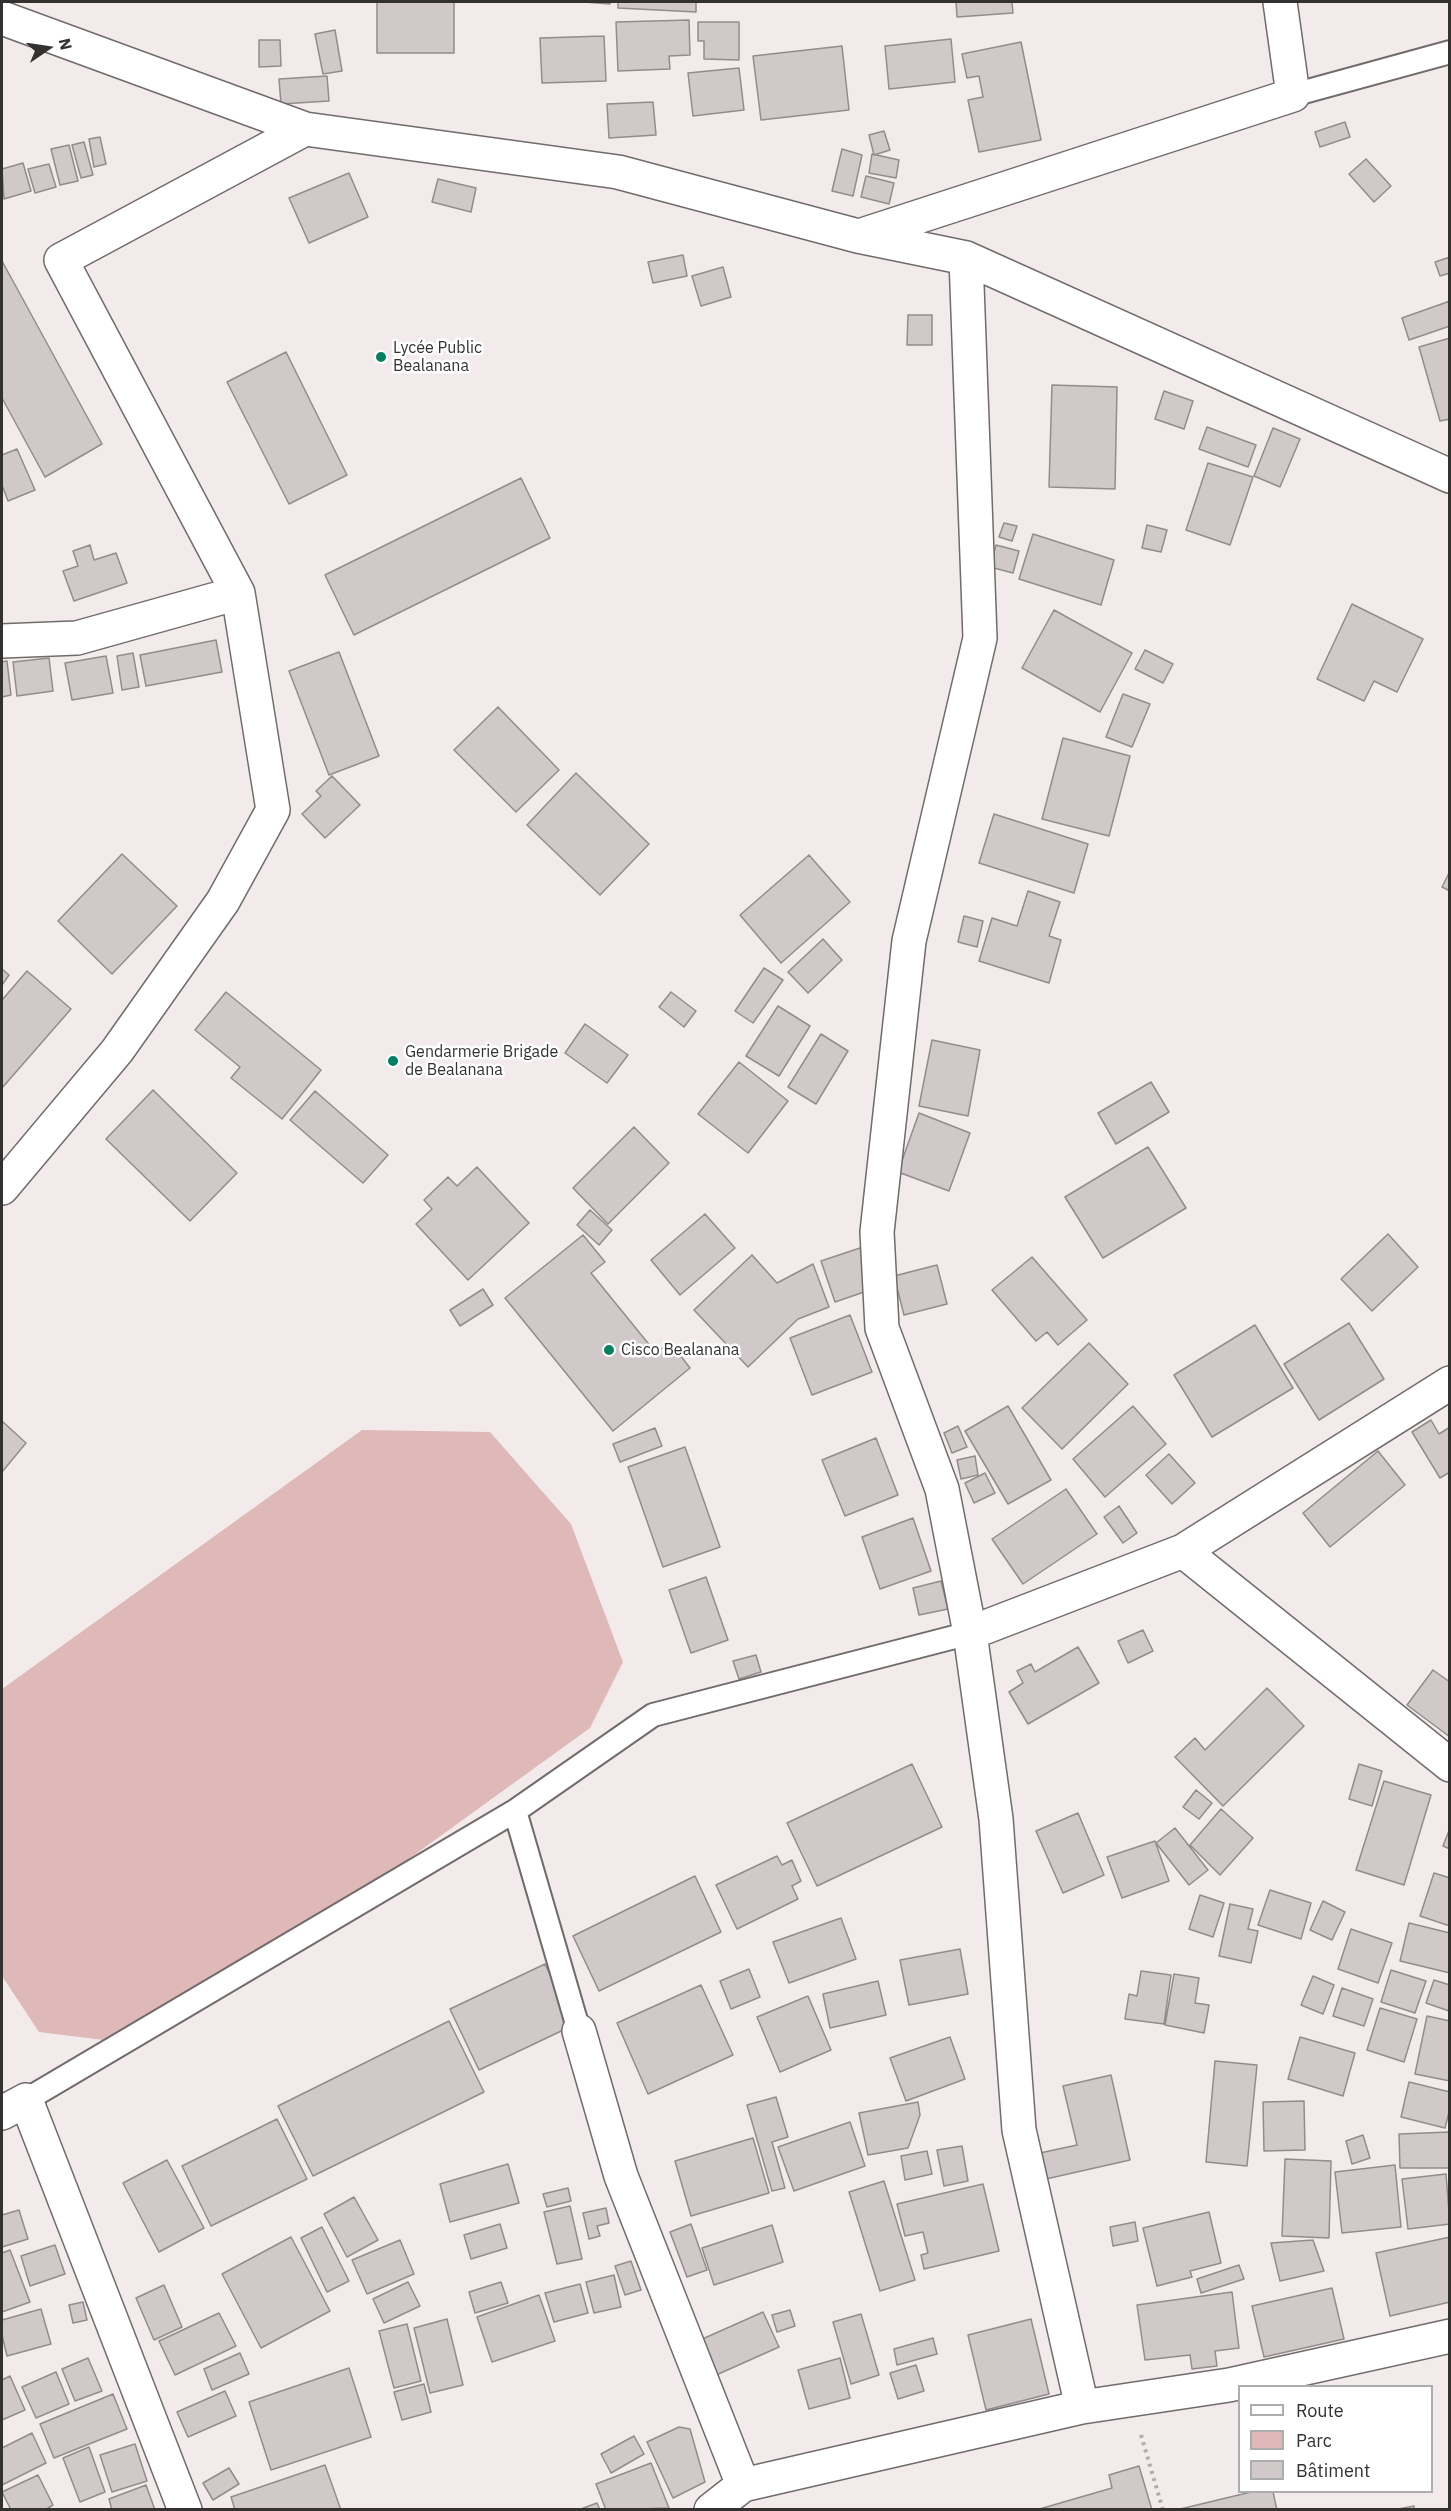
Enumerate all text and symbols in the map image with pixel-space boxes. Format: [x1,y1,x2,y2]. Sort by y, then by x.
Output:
north arrow [18,18,78,78]
text: N [54,36,77,52]
place label: Lycée Public Bealanana [393,338,482,376]
marker: Lycée Public Bealanana [374,350,388,364]
place label: Gendarmerie Brigade de Bealanana [405,1042,558,1080]
marker: Gendarmerie Brigade de Bealanana [386,1054,400,1068]
place label: Cisco Bealanana [621,1340,739,1360]
marker: Cisco Bealanana [602,1343,616,1357]
legend [1238,2385,1433,2493]
text: Route [1296,2399,1344,2422]
text: Parc [1296,2429,1332,2452]
text: Bâtiment [1296,2459,1370,2482]

